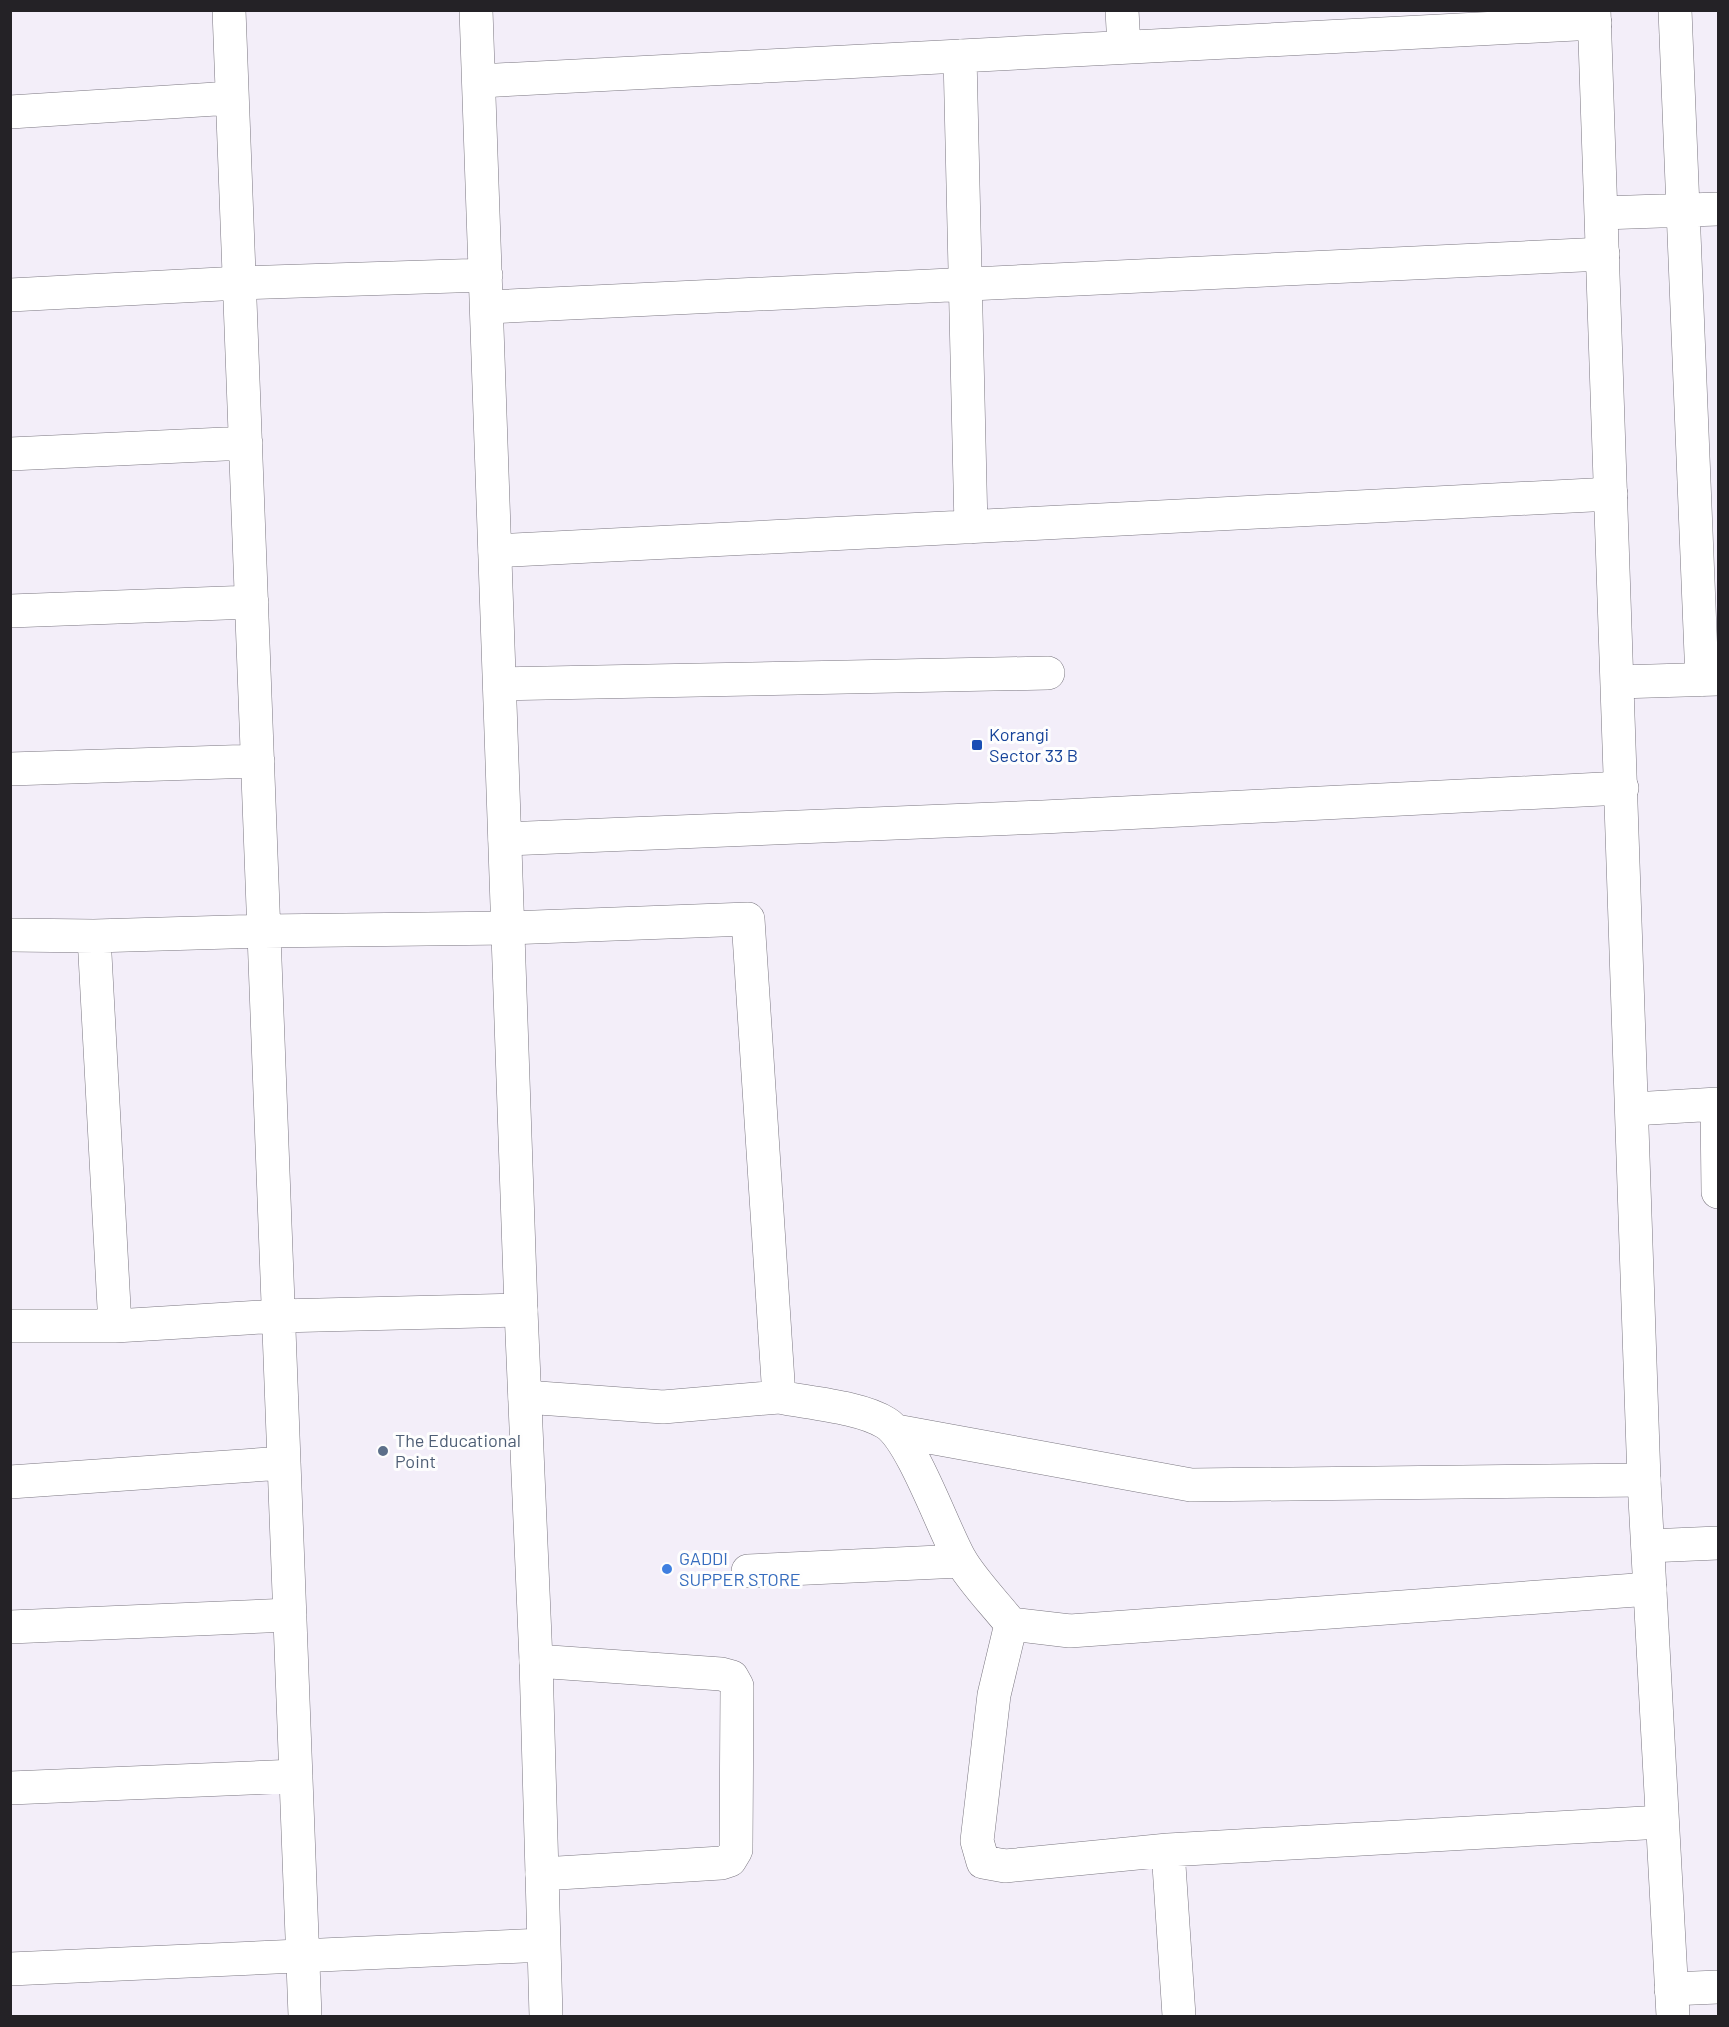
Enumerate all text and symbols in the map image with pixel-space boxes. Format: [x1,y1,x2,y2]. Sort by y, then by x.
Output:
place label: Korangi Sector 33 B [989,723,1078,766]
marker: Korangi Sector 33 B [970,738,984,752]
place label: The Educational Point [395,1429,521,1472]
marker: The Educational Point [376,1444,390,1458]
place label: GADDI SUPPER STORE [679,1547,801,1590]
marker: GADDI SUPPER STORE [660,1562,674,1576]

